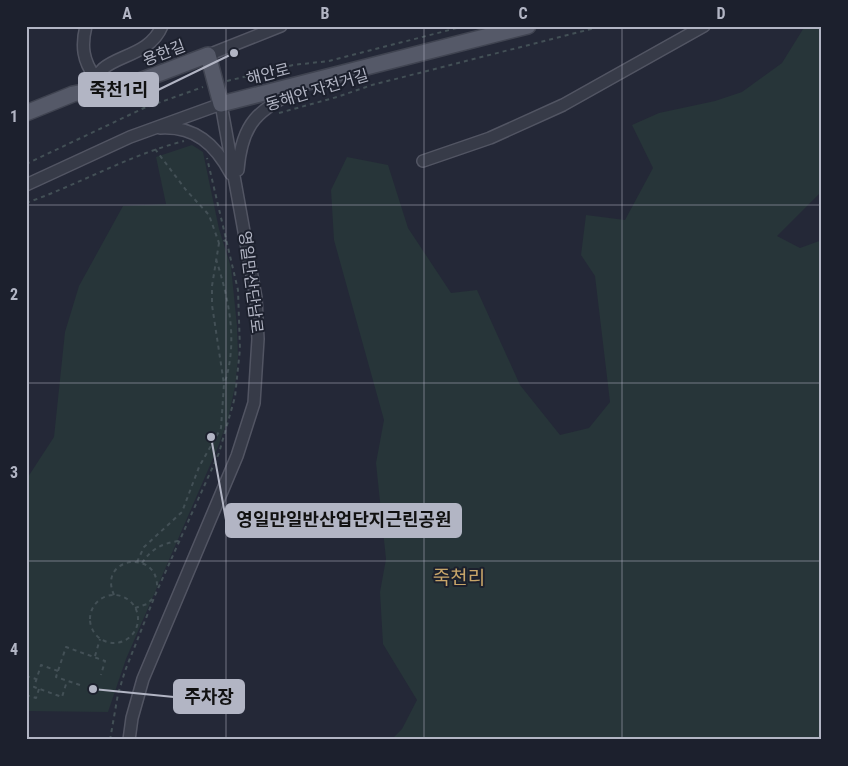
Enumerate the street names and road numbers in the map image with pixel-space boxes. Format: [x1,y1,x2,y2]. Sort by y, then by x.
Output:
street label: 용한길 [140,36,188,70]
street label: 해안로 [244,59,292,89]
street label: 동해안 자전거길 [263,65,371,115]
street label: 영일만산단남로 [235,230,267,335]

